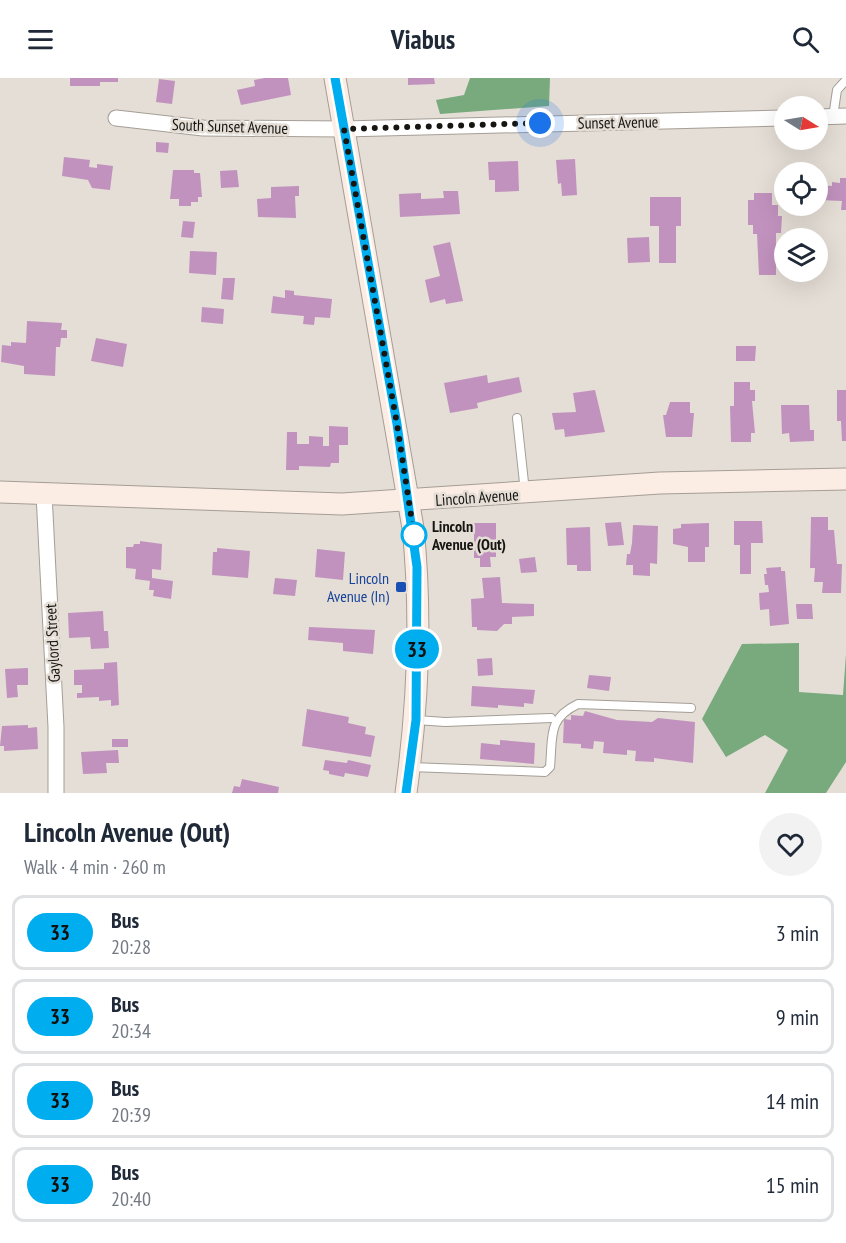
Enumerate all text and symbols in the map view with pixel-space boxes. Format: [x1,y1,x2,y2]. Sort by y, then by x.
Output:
text: Viabus [391,22,455,56]
icon: menu [24,23,57,56]
icon: search [789,23,822,56]
north arrow [774,96,828,150]
map controls [774,96,828,282]
your location [525,108,555,138]
street label: Sunset Avenue [578,111,658,133]
street label: South Sunset Avenue [172,114,288,138]
button: locate [774,162,828,216]
button: layers [774,228,828,282]
street label: Lincoln Avenue [435,484,519,510]
place label: Lincoln Avenue (Out) [431,516,506,554]
marker: Lincoln Avenue (Out) [401,522,427,548]
place label: Lincoln Avenue (In) [327,568,389,606]
marker: Lincoln Avenue (In) [394,580,408,594]
street label: Gaylord Street [40,603,64,683]
line badge: 33 [390,630,444,668]
text: 33 [407,636,427,663]
text: Lincoln Avenue (Out) [24,813,230,850]
button: heart [759,813,822,876]
text: Walk · 4 min · 260 m [24,854,166,880]
text: Bus [111,906,139,934]
text: 33 [50,919,70,946]
text: 3 min [776,919,819,947]
text: 20:28 [111,934,151,960]
text: Bus [111,990,139,1018]
text: 33 [50,1003,70,1030]
text: 9 min [776,1003,819,1031]
text: 20:34 [111,1018,151,1044]
text: Bus [111,1074,139,1102]
text: 33 [50,1087,70,1114]
text: 14 min [766,1087,819,1115]
text: 20:39 [111,1102,151,1128]
text: Bus [111,1158,139,1186]
text: 33 [50,1171,70,1198]
text: 15 min [766,1171,819,1199]
text: 20:40 [111,1186,151,1212]

